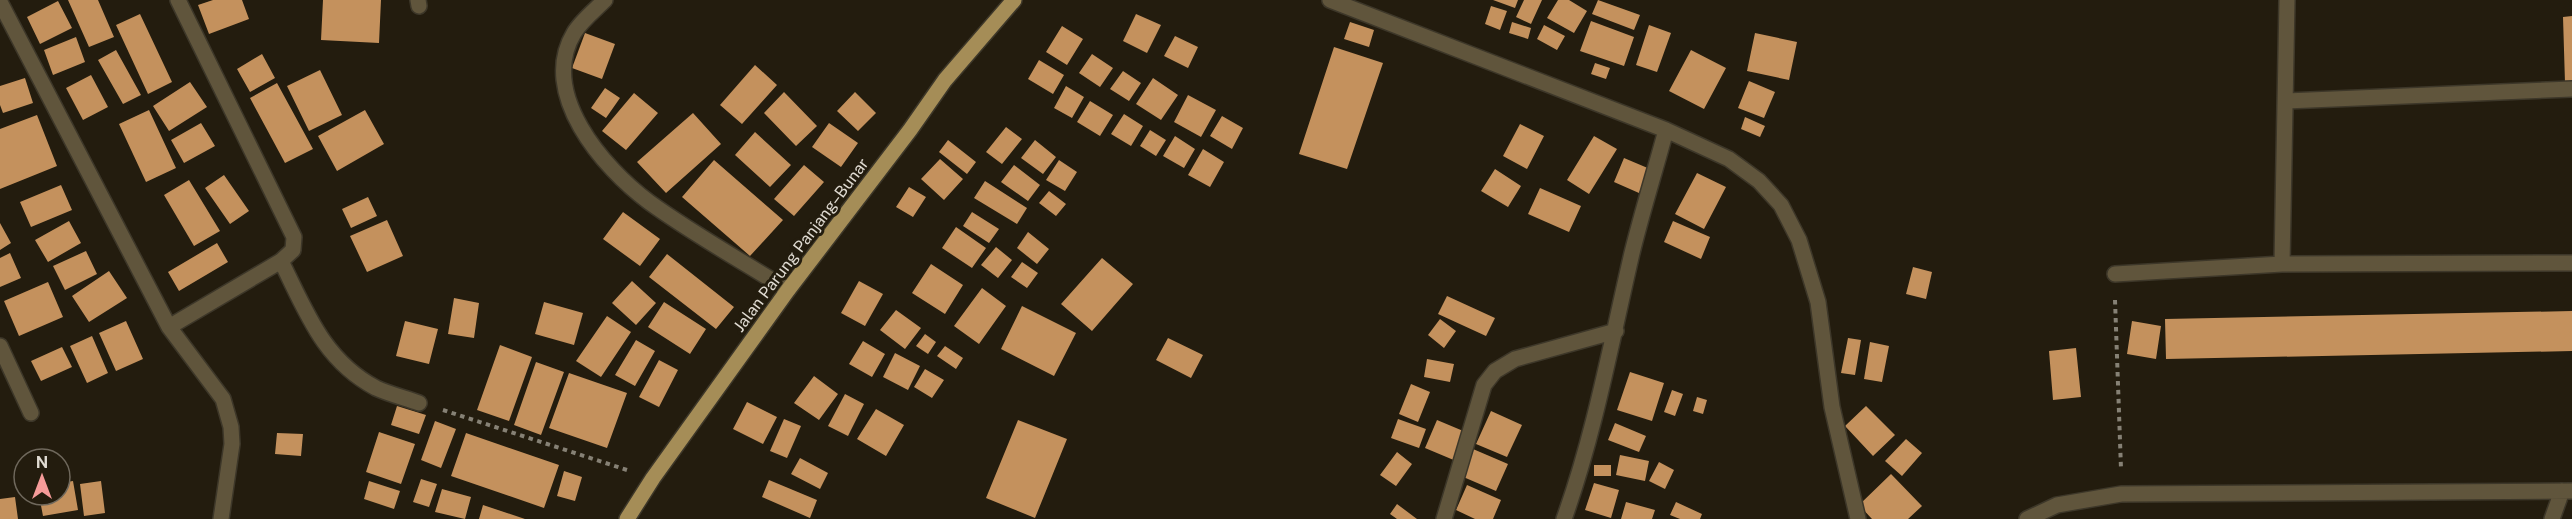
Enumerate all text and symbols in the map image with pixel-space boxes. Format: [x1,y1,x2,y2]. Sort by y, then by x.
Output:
street label: Jalan Parung Panjang–Bunar [729,154,873,336]
north arrow [12,447,72,507]
text: N [36,453,48,472]

